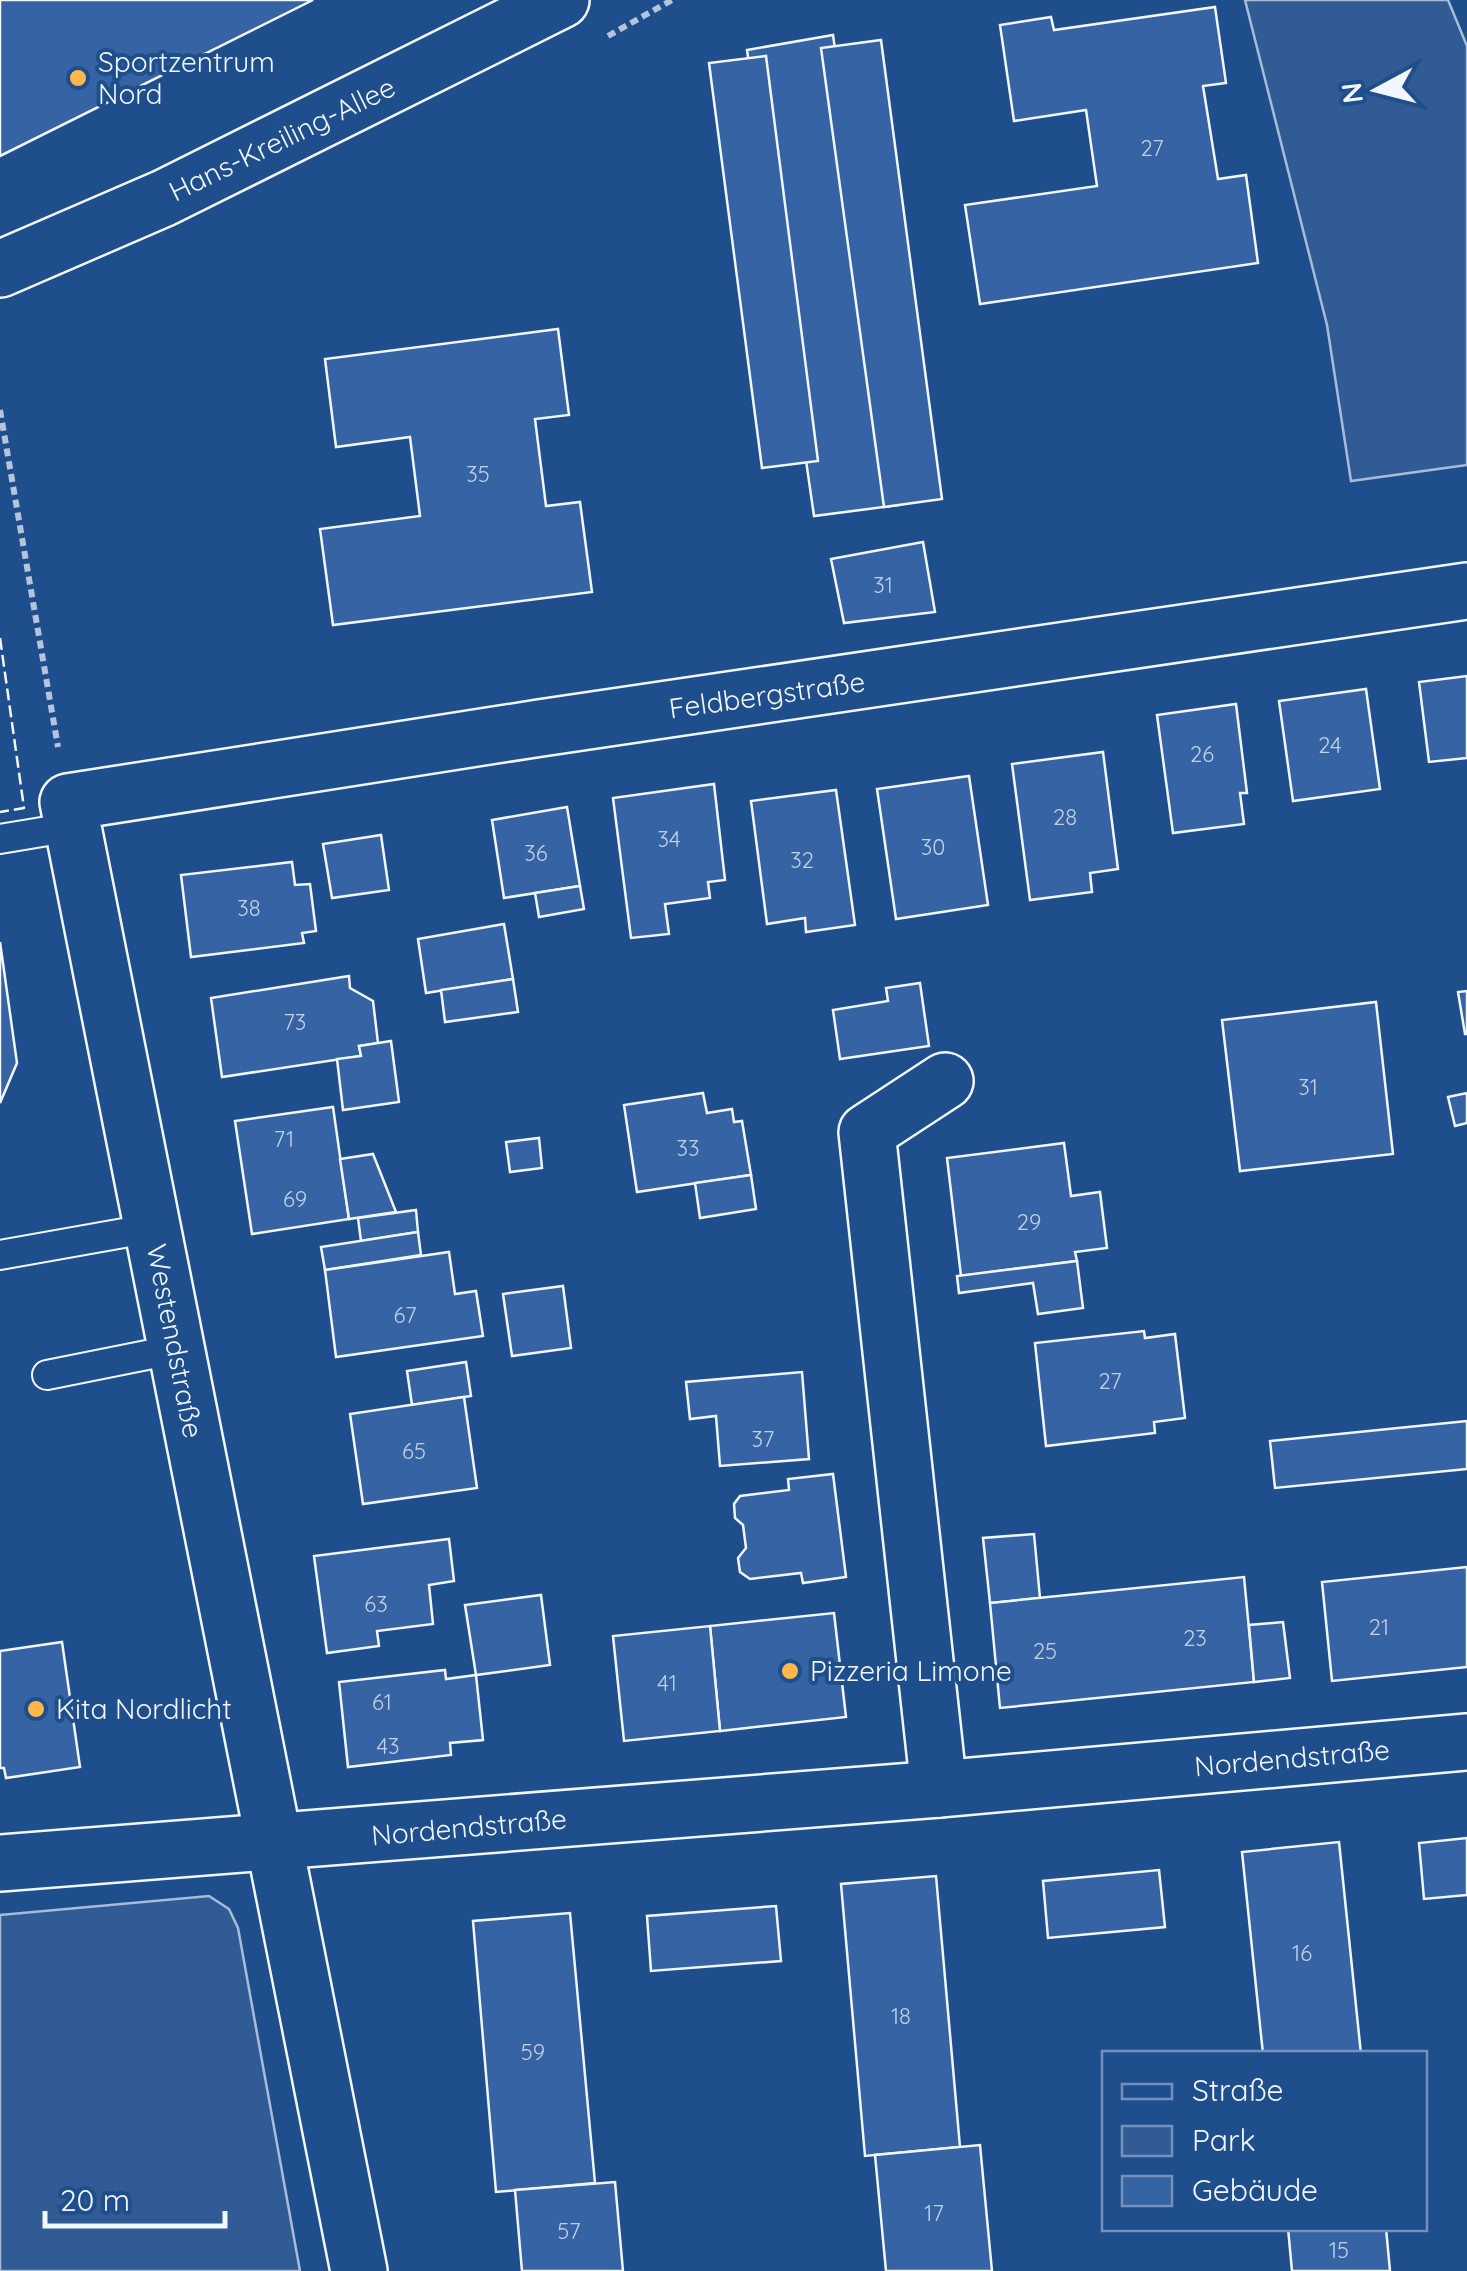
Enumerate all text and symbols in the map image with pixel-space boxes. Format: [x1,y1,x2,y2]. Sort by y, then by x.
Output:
north arrow [1327,40,1427,140]
place label: Sportzentrum Nord [98,44,275,111]
marker: Sportzentrum Nord [67,67,89,89]
street label: Hans-Kreiling-Allee [163,69,401,209]
text: N [1333,81,1370,105]
house number: 27 [1140,134,1164,162]
house number: 35 [466,460,490,488]
house number: 31 [873,571,893,599]
street label: Feldbergstraße [667,663,867,726]
house number: 24 [1318,731,1342,759]
house number: 26 [1190,740,1214,768]
house number: 28 [1053,803,1077,831]
house number: 34 [657,825,681,853]
house number: 30 [921,833,945,861]
house number: 36 [524,839,548,867]
house number: 32 [790,846,814,874]
house number: 38 [237,894,261,922]
house number: 73 [284,1008,306,1036]
house number: 31 [1298,1073,1318,1101]
house number: 71 [274,1125,294,1153]
house number: 33 [676,1134,700,1162]
house number: 69 [283,1185,307,1213]
house number: 29 [1017,1208,1041,1236]
street label: Westendstraße [140,1241,211,1441]
house number: 67 [393,1301,417,1329]
house number: 27 [1098,1367,1122,1395]
house number: 37 [752,1425,774,1453]
house number: 65 [402,1437,426,1465]
house number: 63 [364,1590,388,1618]
house number: 21 [1369,1613,1389,1641]
house number: 23 [1183,1624,1207,1652]
house number: 25 [1033,1637,1057,1665]
place label: Pizzeria Limone [810,1653,1012,1688]
marker: Pizzeria Limone [779,1660,801,1682]
house number: 41 [657,1669,677,1697]
house number: 61 [372,1688,392,1716]
place label: Kita Nordlicht [56,1691,232,1726]
marker: Kita Nordlicht [25,1698,47,1720]
house number: 43 [376,1732,400,1760]
street label: Nordendstraße [1193,1732,1391,1783]
street label: Nordendstraße [370,1801,568,1852]
house number: 16 [1292,1939,1312,1967]
house number: 18 [891,2002,911,2030]
house number: 59 [521,2038,545,2066]
legend [1102,2051,1427,2231]
text: Straße [1192,2071,1284,2109]
text: Park [1192,2121,1256,2159]
scale bar [45,2166,225,2228]
text: Gebäude [1192,2171,1318,2209]
text: 20 m [60,2181,130,2219]
house number: 17 [924,2199,944,2227]
house number: 57 [557,2217,581,2245]
house number: 15 [1329,2236,1349,2264]

